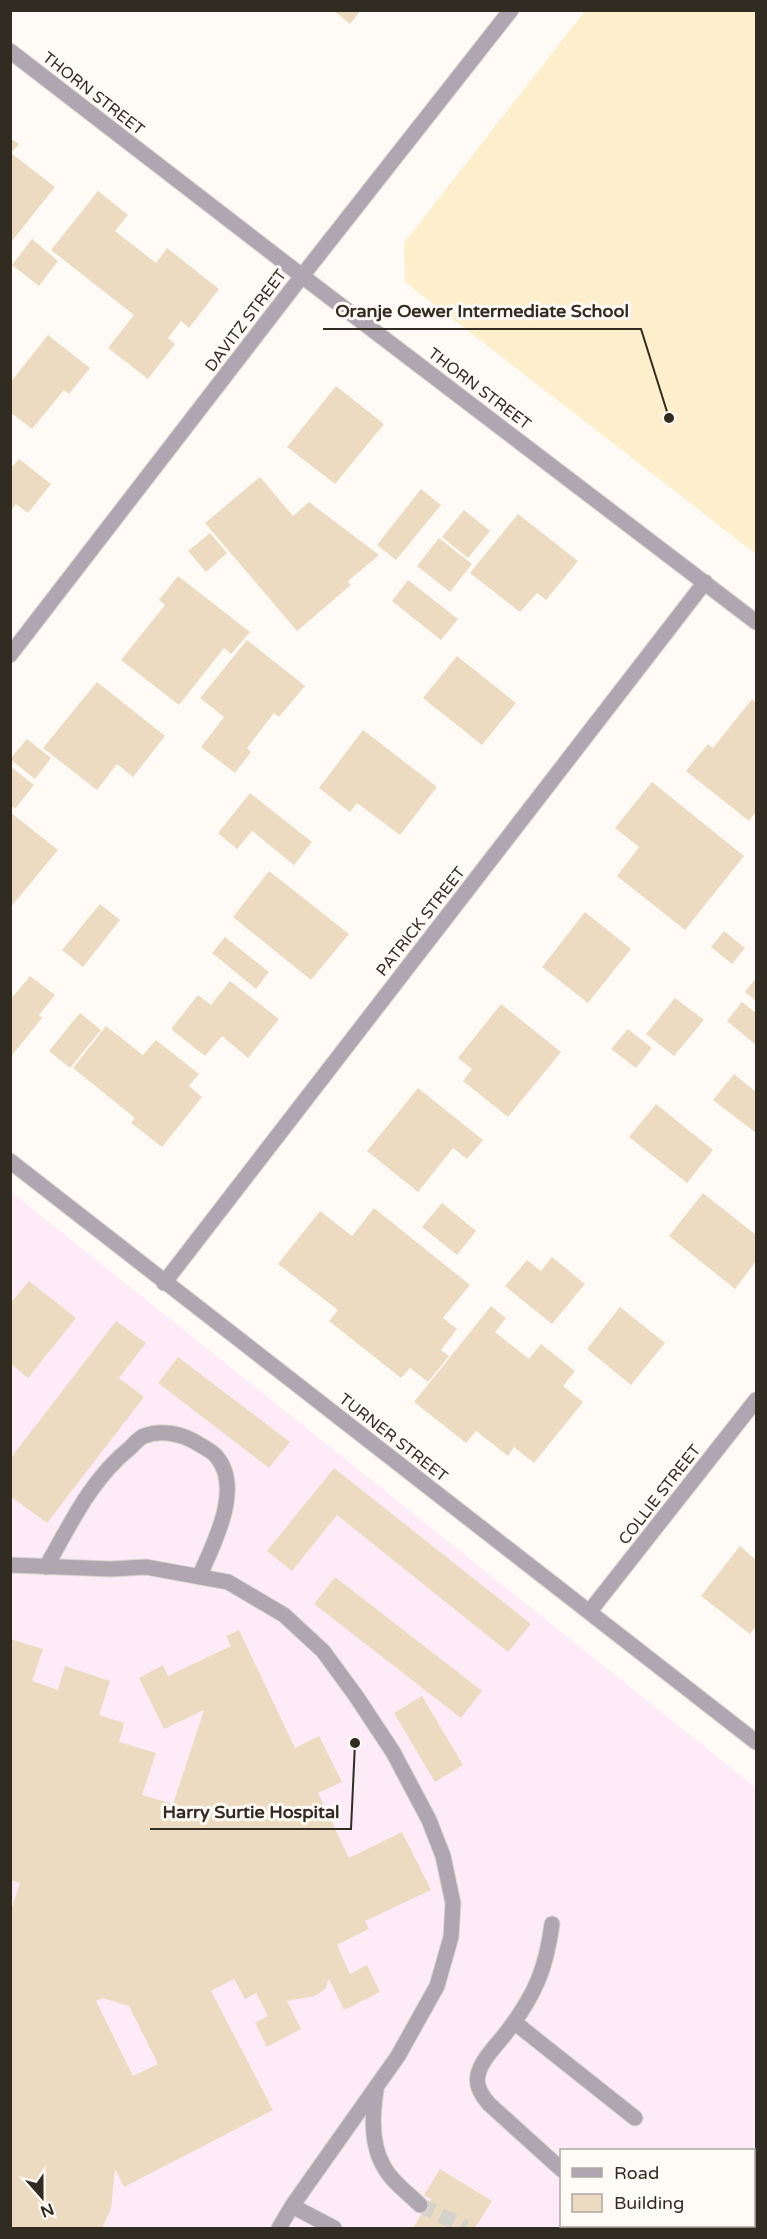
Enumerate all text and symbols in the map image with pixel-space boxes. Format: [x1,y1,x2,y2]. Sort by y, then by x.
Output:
street label: THORN STREET [38,48,149,140]
street label: DAVITZ STREET [201,265,291,376]
callout: Oranje Oewer Intermediate School [323,293,641,329]
text: Oranje Oewer Intermediate School [335,300,629,322]
street label: THORN STREET [424,344,535,434]
street label: PATRICK STREET [372,863,470,980]
street label: TURNER STREET [335,1389,452,1487]
street label: COLLIE STREET [614,1440,705,1549]
callout: Harry Surtie Hospital [150,1793,351,1829]
text: Harry Surtie Hospital [162,1801,340,1823]
legend [560,2149,755,2227]
text: Road [614,2162,659,2184]
north arrow [12,2167,72,2227]
text: Building [614,2192,684,2214]
text: N [37,2198,57,2222]

